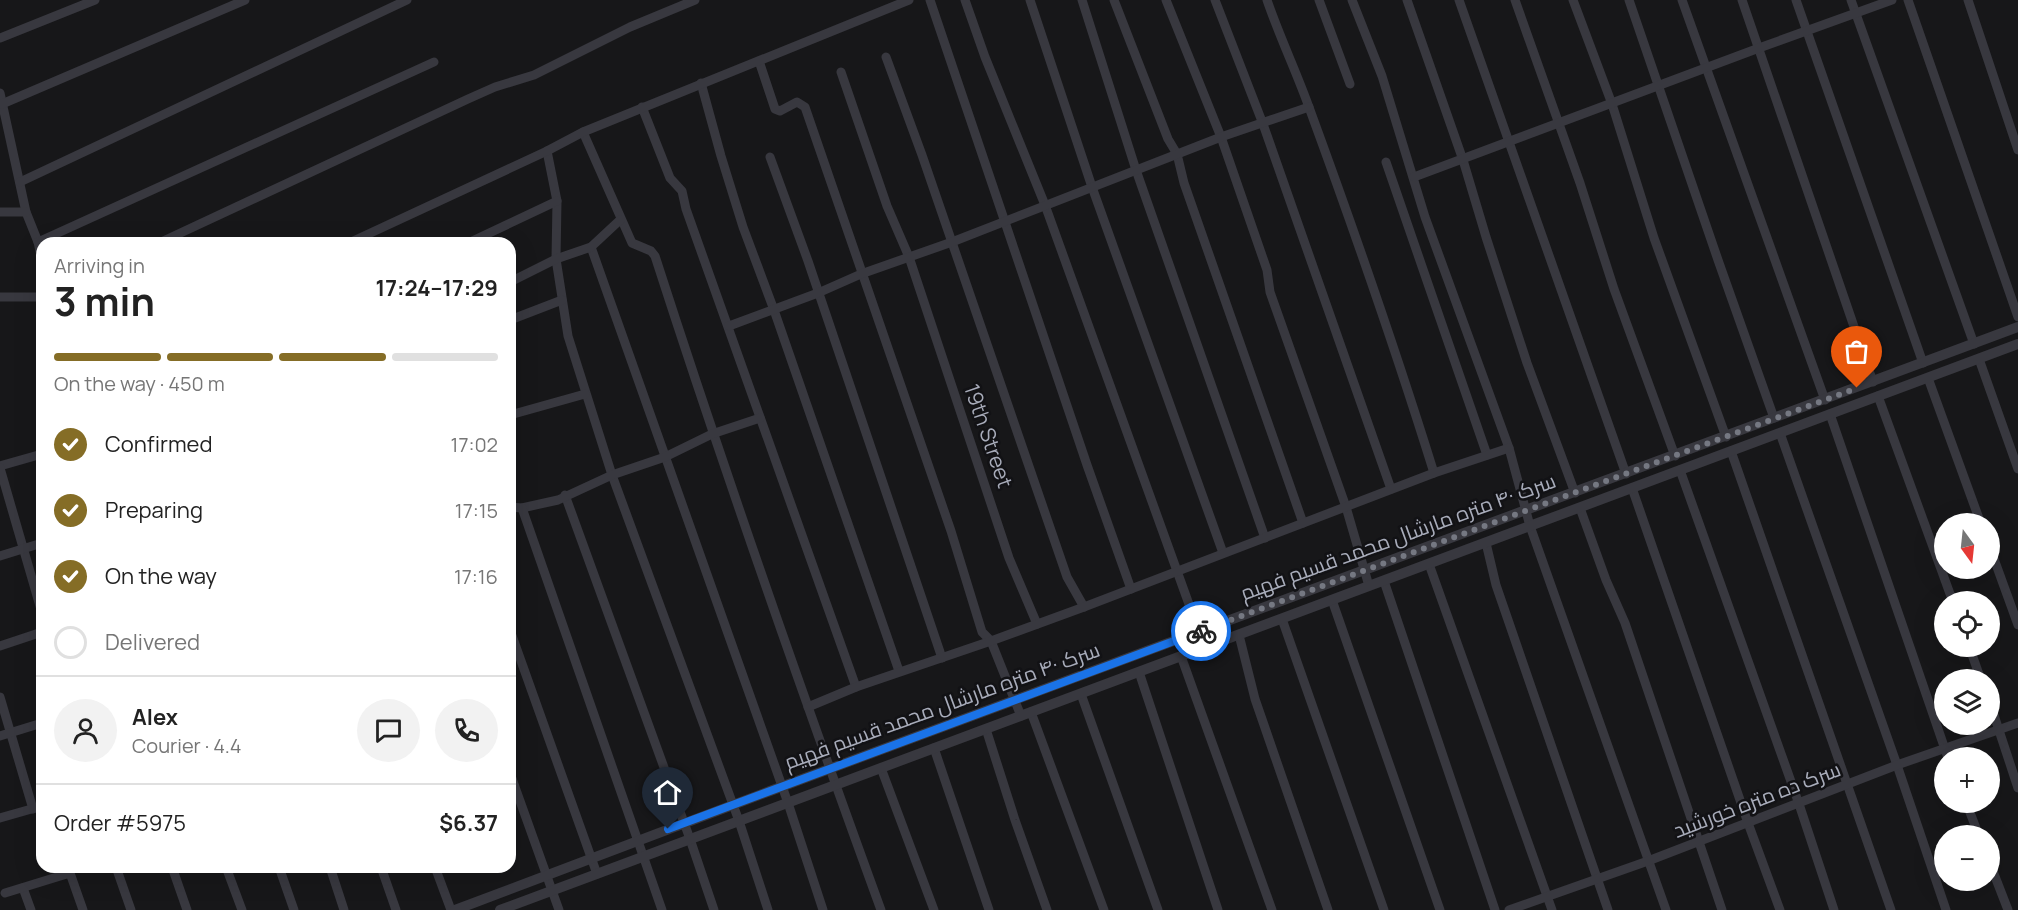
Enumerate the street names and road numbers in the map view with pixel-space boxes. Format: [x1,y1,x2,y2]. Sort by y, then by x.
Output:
street label: 19th Street [958,380,1020,491]
street label: سرک ۴۰ متره مارشال محمد قسیم فهیم [1236,466,1560,607]
street label: سرک ۴۰ متره مارشال محمد قسیم فهیم [780,635,1104,776]
street label: سرک ده متره خورشید [1669,754,1844,844]

